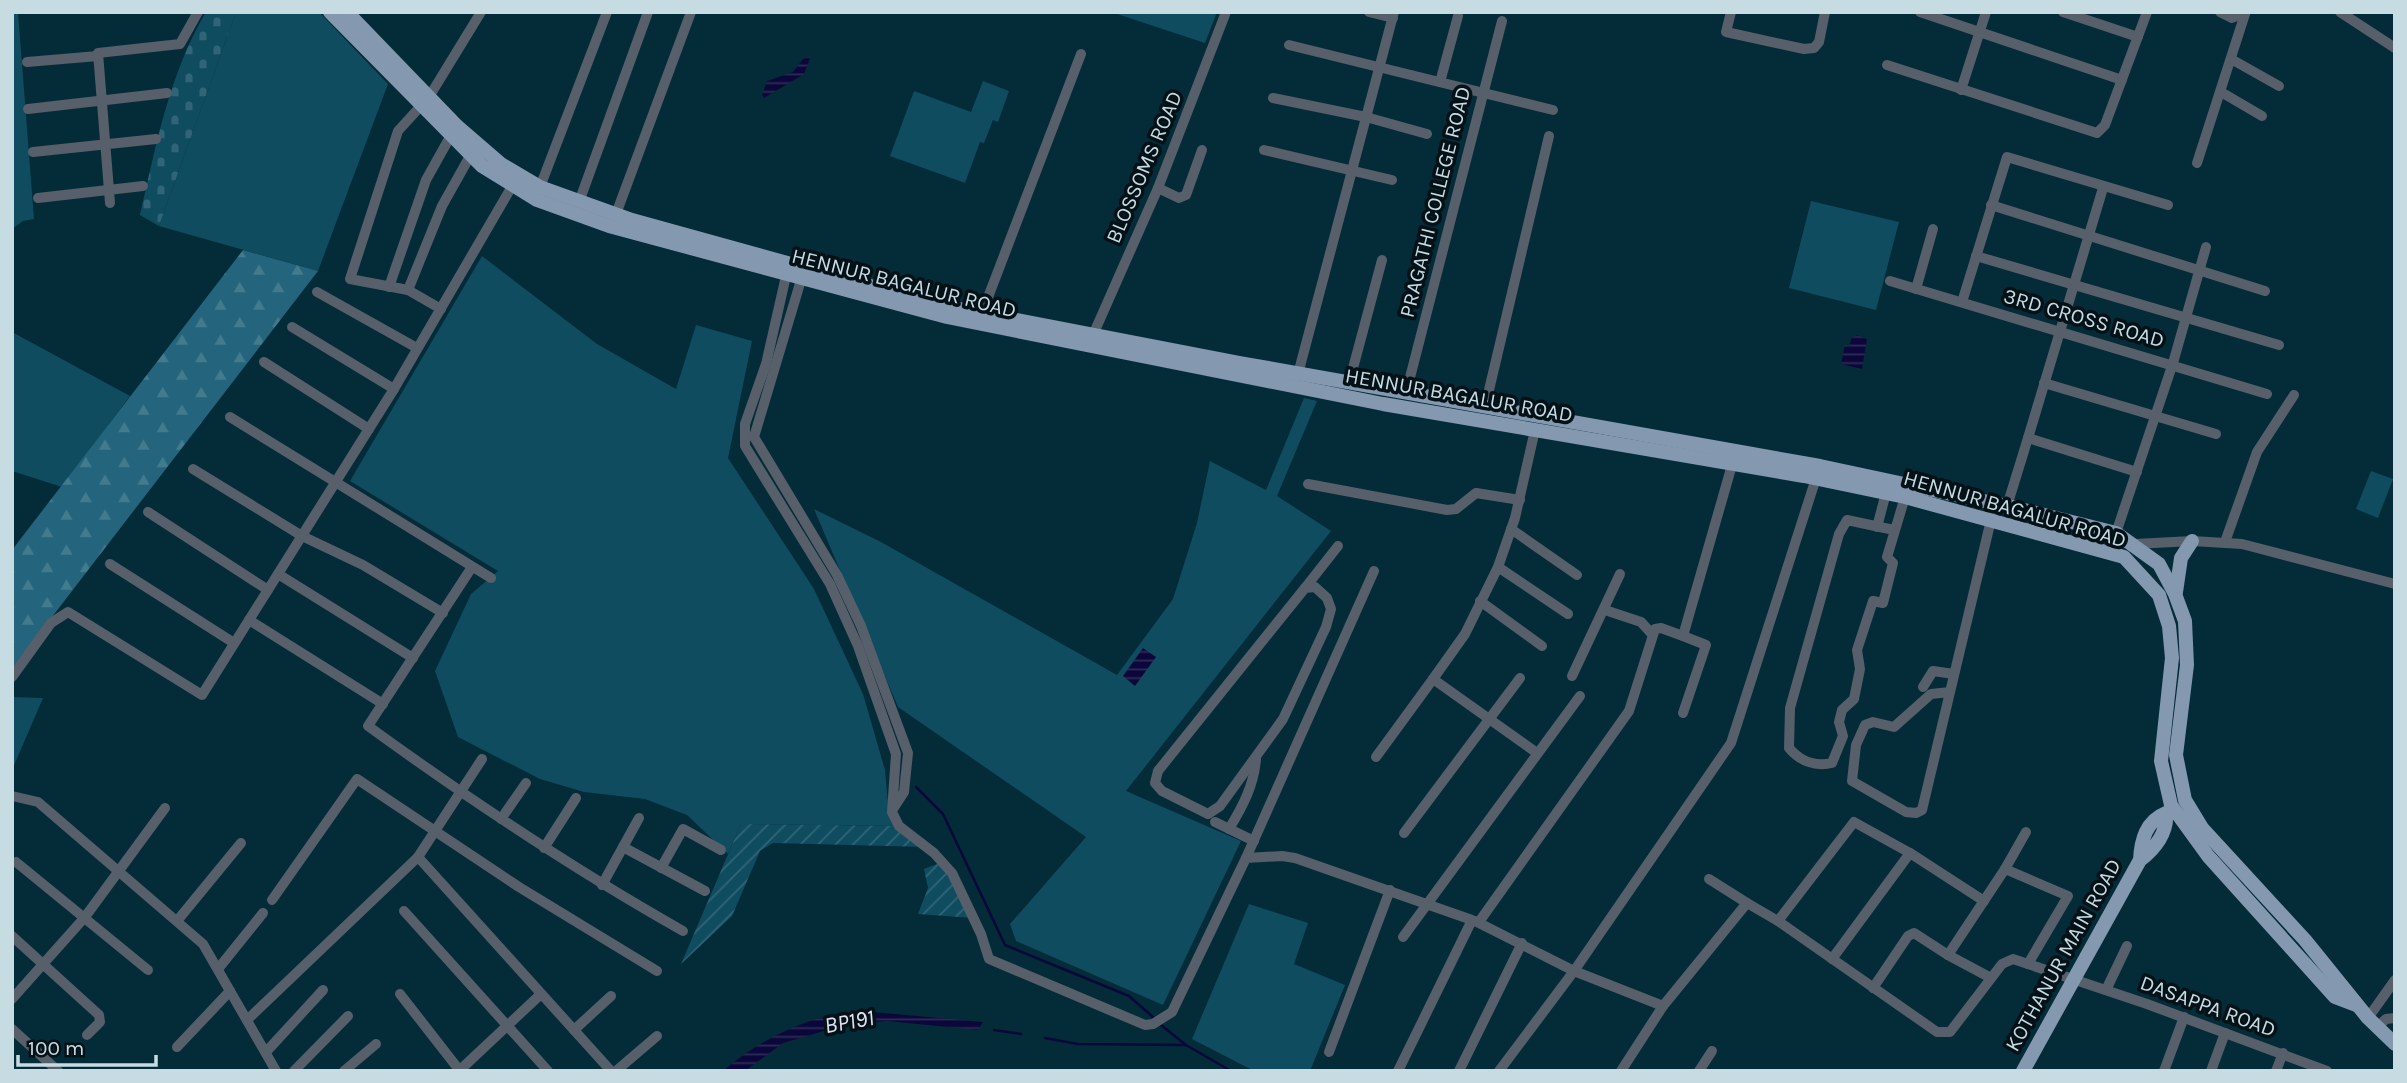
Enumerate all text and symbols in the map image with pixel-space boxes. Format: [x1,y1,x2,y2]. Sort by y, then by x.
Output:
street label: PRAGATHI COLLEGE ROAD [1395,84,1475,320]
street label: BLOSSOMS ROAD [1101,87,1187,247]
street label: HENNUR BAGALUR ROAD [789,243,1019,323]
street label: 3RD CROSS ROAD [2001,284,2167,352]
street label: HENNUR BAGALUR ROAD [1343,363,1575,427]
street label: HENNUR BAGALUR ROAD [1901,466,2129,552]
street label: KOTHANUR MAIN ROAD [2000,855,2126,1055]
street label: DASAPPA ROAD [2137,970,2279,1042]
water label: BP191 [822,1004,876,1039]
scale bar [18,1024,156,1068]
text: 100 m [28,1036,85,1060]

